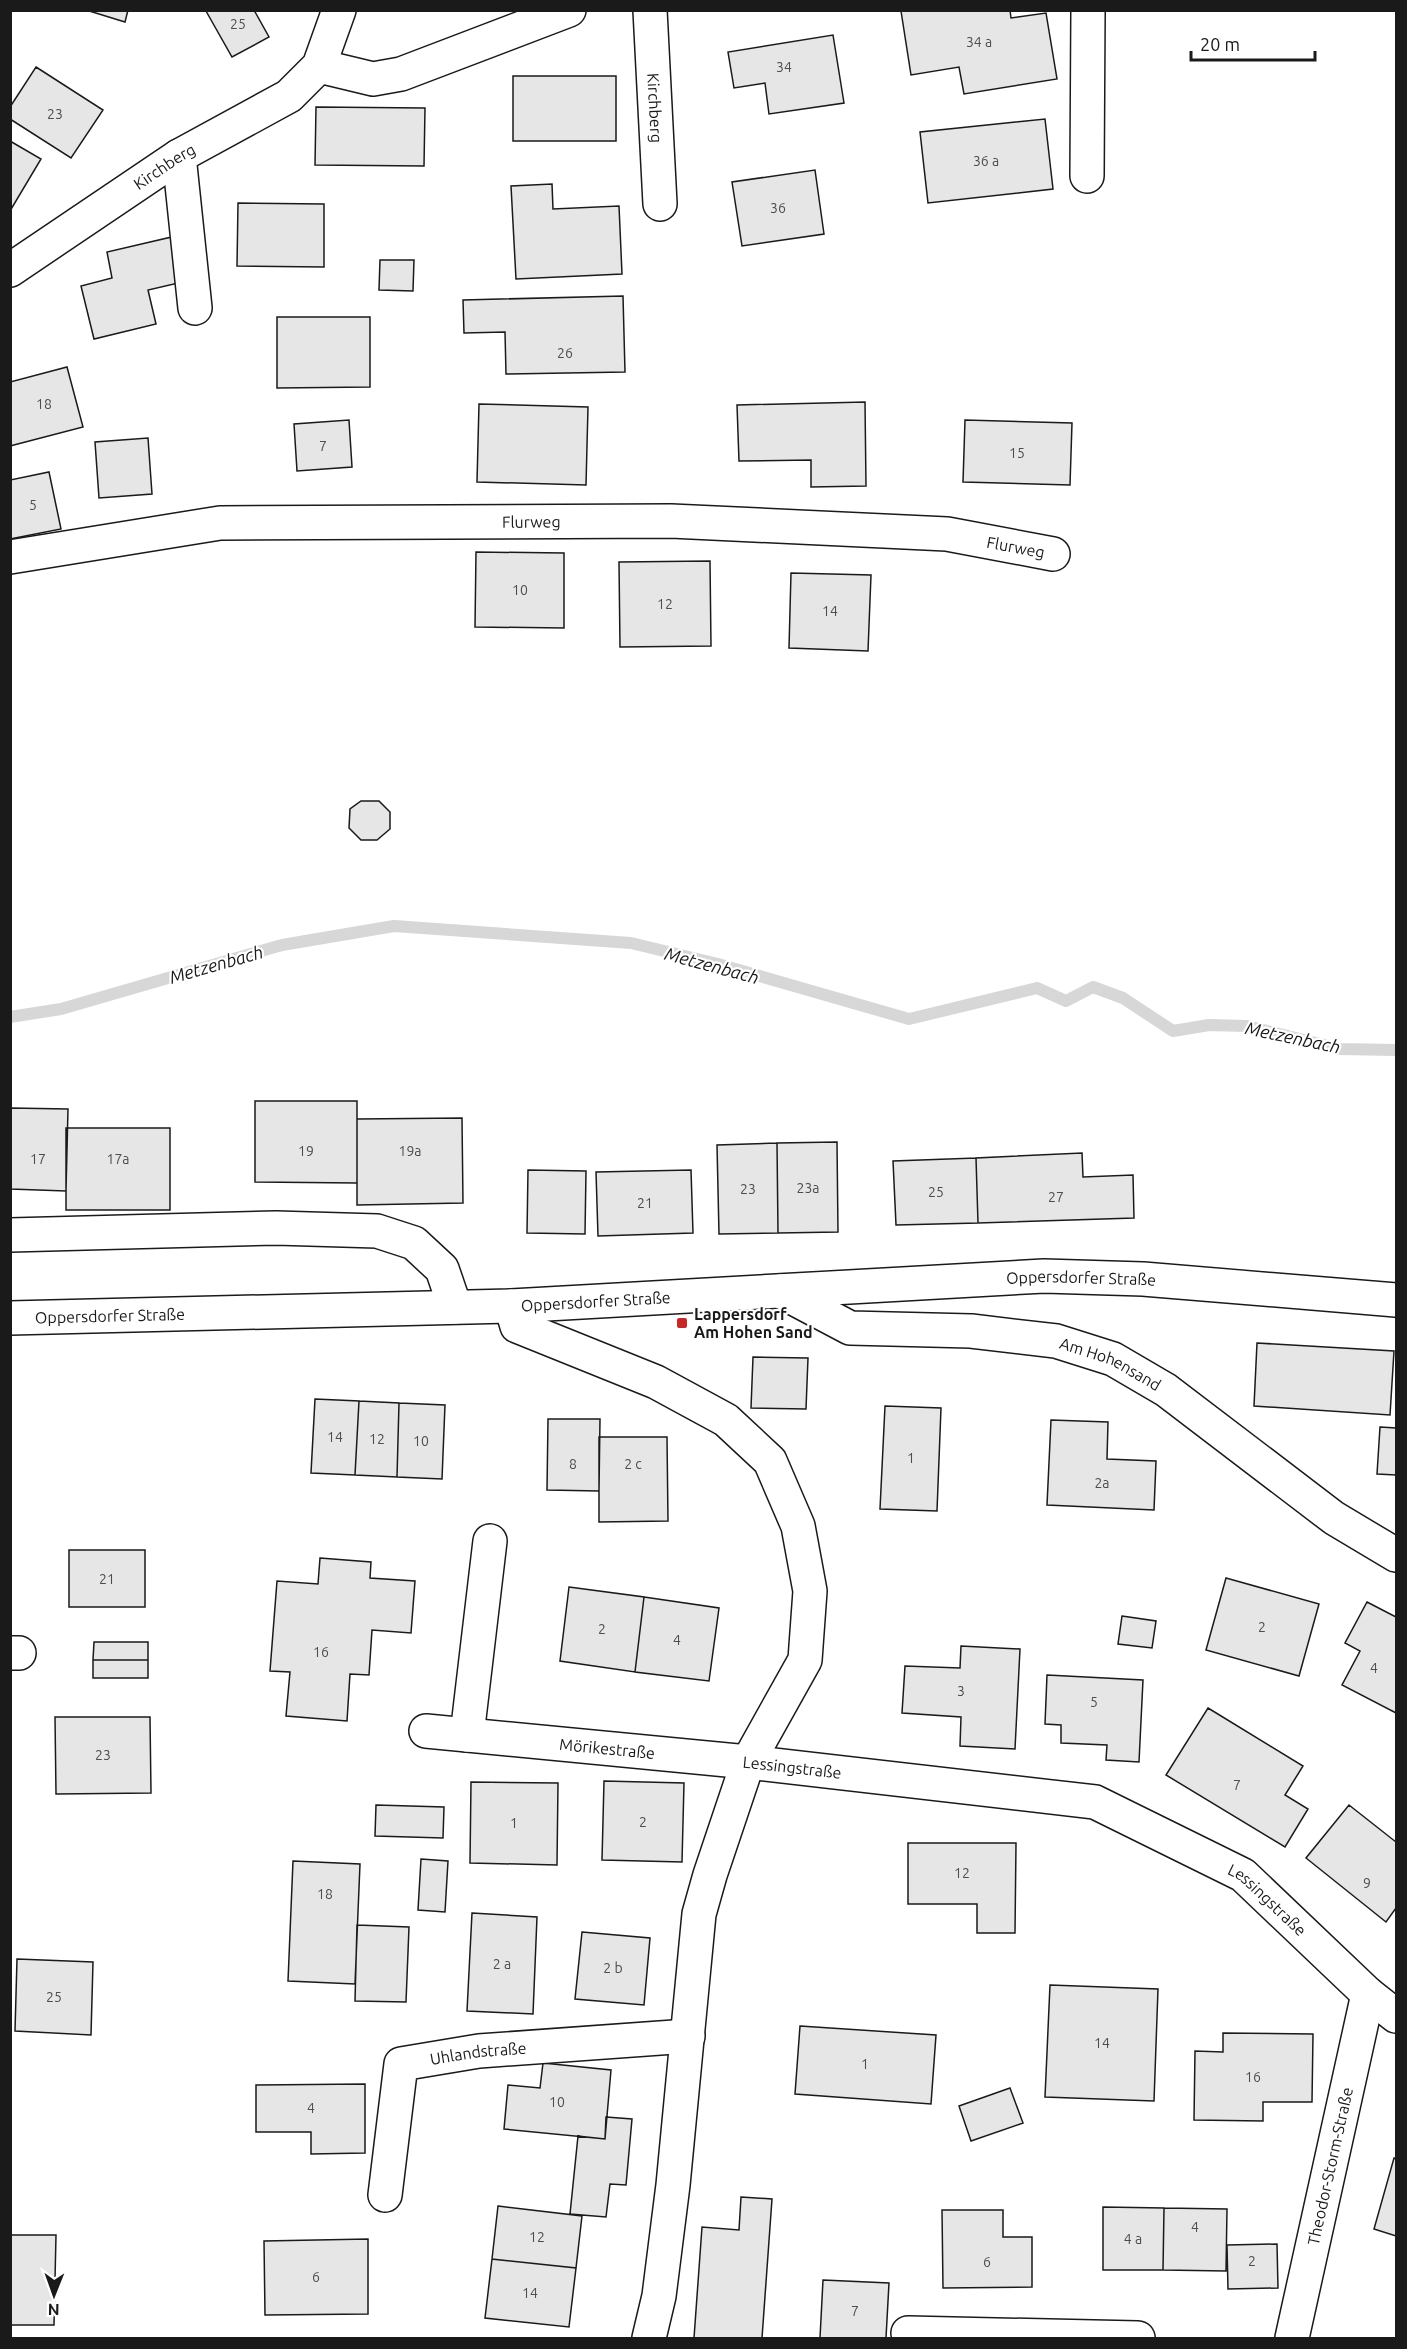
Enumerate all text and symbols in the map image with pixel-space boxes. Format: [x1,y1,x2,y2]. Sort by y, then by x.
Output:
house number: 25 [230,16,246,32]
scale bar [1191,24,1316,62]
house number: 34 a [966,34,992,50]
text: 20 m [1200,34,1240,54]
house number: 34 [776,59,792,75]
street label: Kirchberg [644,72,666,143]
house number: 23 [47,106,63,122]
street label: Kirchberg [130,140,198,193]
house number: 36 a [973,153,999,169]
house number: 36 [770,200,786,216]
house number: 26 [557,345,573,361]
house number: 18 [36,396,52,412]
house number: 7 [319,438,327,454]
house number: 15 [1009,445,1025,461]
house number: 5 [29,497,37,513]
street label: Flurweg [502,512,561,531]
street label: Flurweg [985,533,1046,561]
house number: 10 [512,582,528,598]
house number: 12 [657,596,673,612]
house number: 14 [822,603,838,619]
water label: Metzenbach [167,941,265,987]
water label: Metzenbach [663,943,761,987]
water label: Metzenbach [1244,1017,1342,1057]
house number: 19 [298,1143,314,1159]
house number: 19a [399,1143,422,1159]
house number: 17 [30,1151,46,1167]
house number: 17a [107,1151,130,1167]
house number: 23a [797,1180,820,1196]
house number: 23 [740,1181,756,1197]
house number: 25 [928,1184,944,1200]
house number: 27 [1048,1189,1064,1205]
house number: 21 [637,1195,653,1211]
street label: Oppersdorfer Straße [1006,1267,1157,1289]
street label: Oppersdorfer Straße [520,1288,671,1314]
street label: Oppersdorfer Straße [35,1305,185,1326]
place label: Lappersdorf Am Hohen Sand [694,1305,813,1341]
marker: Lappersdorf Am Hohen Sand [675,1316,689,1330]
street label: Am Hohensand [1058,1334,1164,1394]
house number: 14 [327,1429,343,1445]
house number: 12 [369,1431,385,1447]
house number: 10 [413,1433,429,1449]
house number: 1 [907,1450,915,1466]
house number: 8 [569,1456,577,1472]
house number: 2 c [624,1456,642,1472]
house number: 2a [1094,1475,1110,1491]
house number: 21 [99,1571,115,1587]
house number: 2 [1258,1619,1266,1635]
house number: 2 [598,1621,606,1637]
house number: 4 [673,1632,681,1648]
house number: 16 [313,1644,329,1660]
house number: 4 [1370,1660,1378,1676]
house number: 3 [957,1683,965,1699]
house number: 5 [1090,1694,1098,1710]
street label: Mörikestraße [559,1735,656,1762]
house number: 23 [95,1747,111,1763]
street label: Lessingstraße [742,1753,843,1782]
house number: 7 [1233,1777,1241,1793]
house number: 2 [639,1814,647,1830]
house number: 1 [510,1815,518,1831]
street label: Lessingstraße [1225,1860,1310,1939]
house number: 12 [954,1865,970,1881]
house number: 9 [1363,1875,1371,1891]
house number: 18 [317,1886,333,1902]
house number: 2 a [493,1956,511,1972]
house number: 2 b [603,1960,623,1976]
house number: 25 [46,1989,62,2005]
house number: 14 [1094,2035,1110,2051]
street label: Uhlandstraße [429,2039,527,2068]
house number: 1 [861,2056,869,2072]
house number: 16 [1245,2069,1261,2085]
street label: Theodor-Storm-Straße [1304,2085,1356,2247]
house number: 10 [549,2094,565,2110]
house number: 4 [307,2100,315,2116]
house number: 4 [1191,2219,1199,2235]
house number: 12 [529,2229,545,2245]
house number: 4 a [1124,2231,1142,2247]
house number: 2 [1248,2253,1256,2269]
house number: 6 [983,2254,991,2270]
north arrow [24,2265,84,2325]
house number: 6 [312,2269,320,2285]
house number: 14 [522,2285,538,2301]
text: N [48,2301,60,2319]
house number: 7 [851,2303,859,2319]

